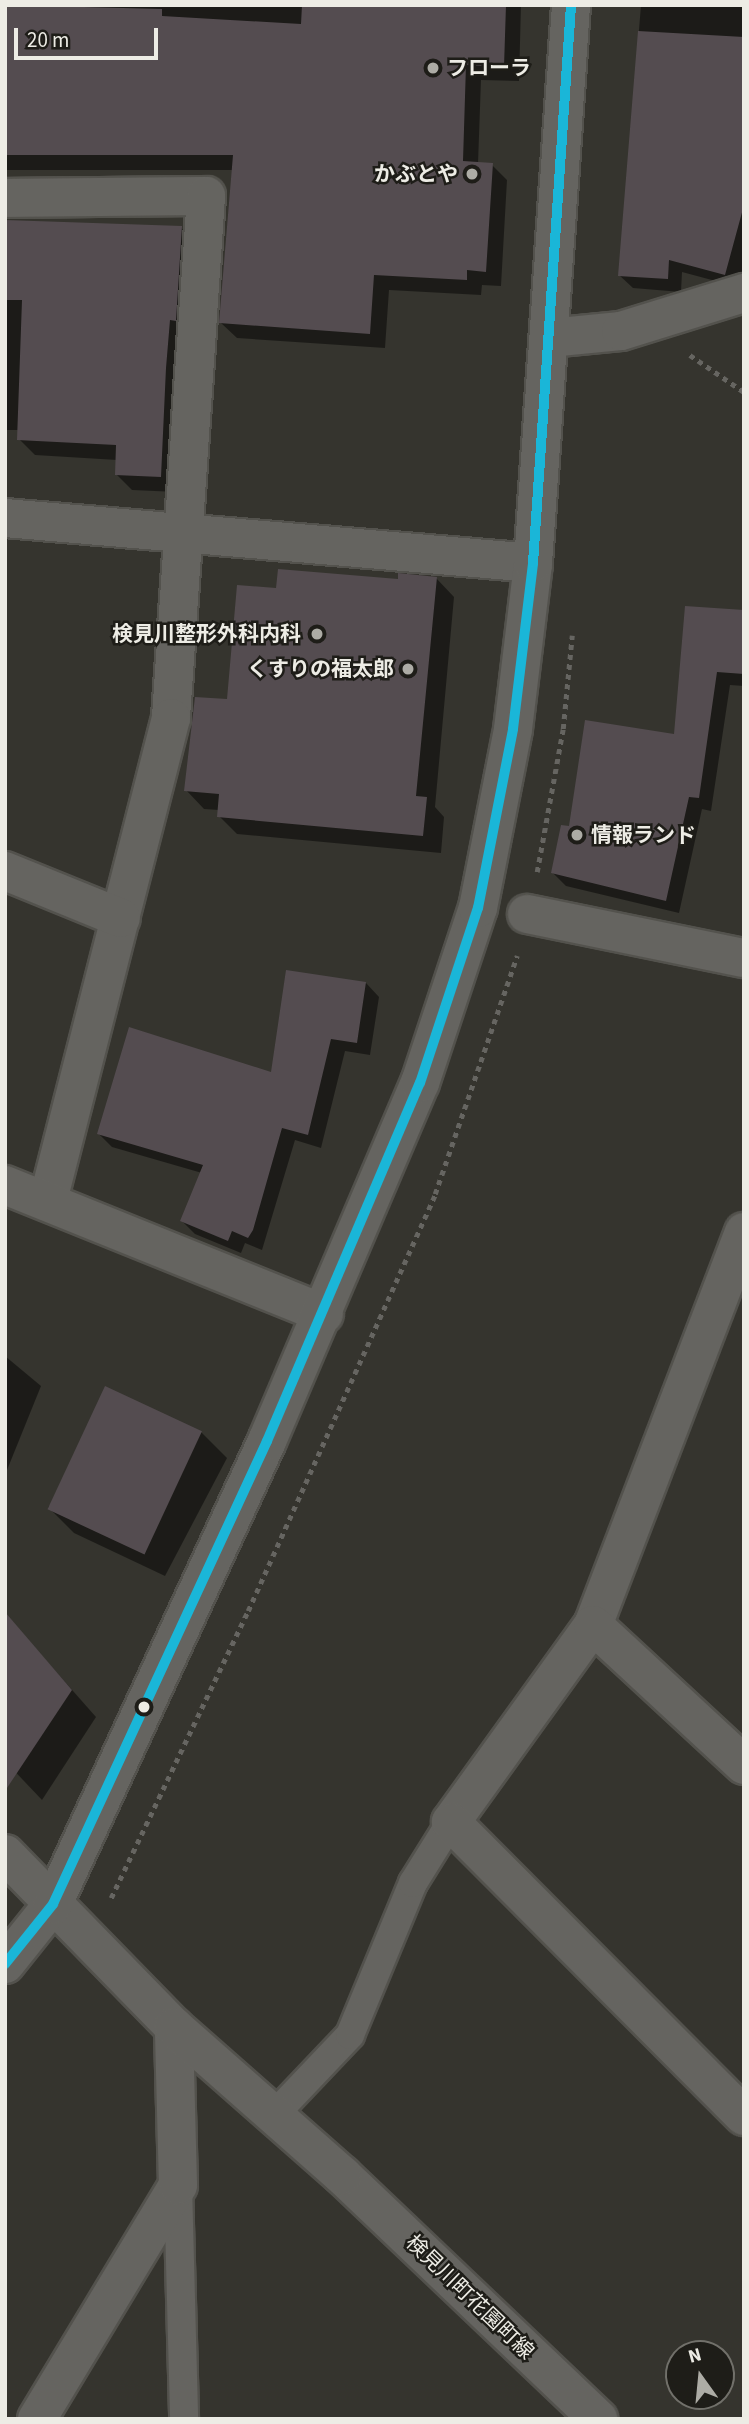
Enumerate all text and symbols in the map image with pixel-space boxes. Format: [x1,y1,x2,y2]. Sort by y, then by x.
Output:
scale bar [18,14,161,58]
text: 20 m [27,25,69,55]
place label: フローラ [447,55,531,81]
marker: フローラ [425,60,441,76]
place label: かぶとや [374,161,458,187]
marker: かぶとや [464,166,480,182]
place label: 検見川整形外科内科 [112,621,301,647]
marker: 検見川整形外科内科 [307,624,327,644]
place label: くすりの福太郎 [247,656,394,682]
marker: くすりの福太郎 [400,661,416,677]
place label: 情報ランド [591,822,696,848]
marker: 情報ランド [569,827,585,843]
unlabelled marker [137,1700,151,1714]
street label: 検見川町花園町線 [401,2230,539,2364]
north arrow [665,2340,735,2410]
text: N [685,2341,705,2371]

